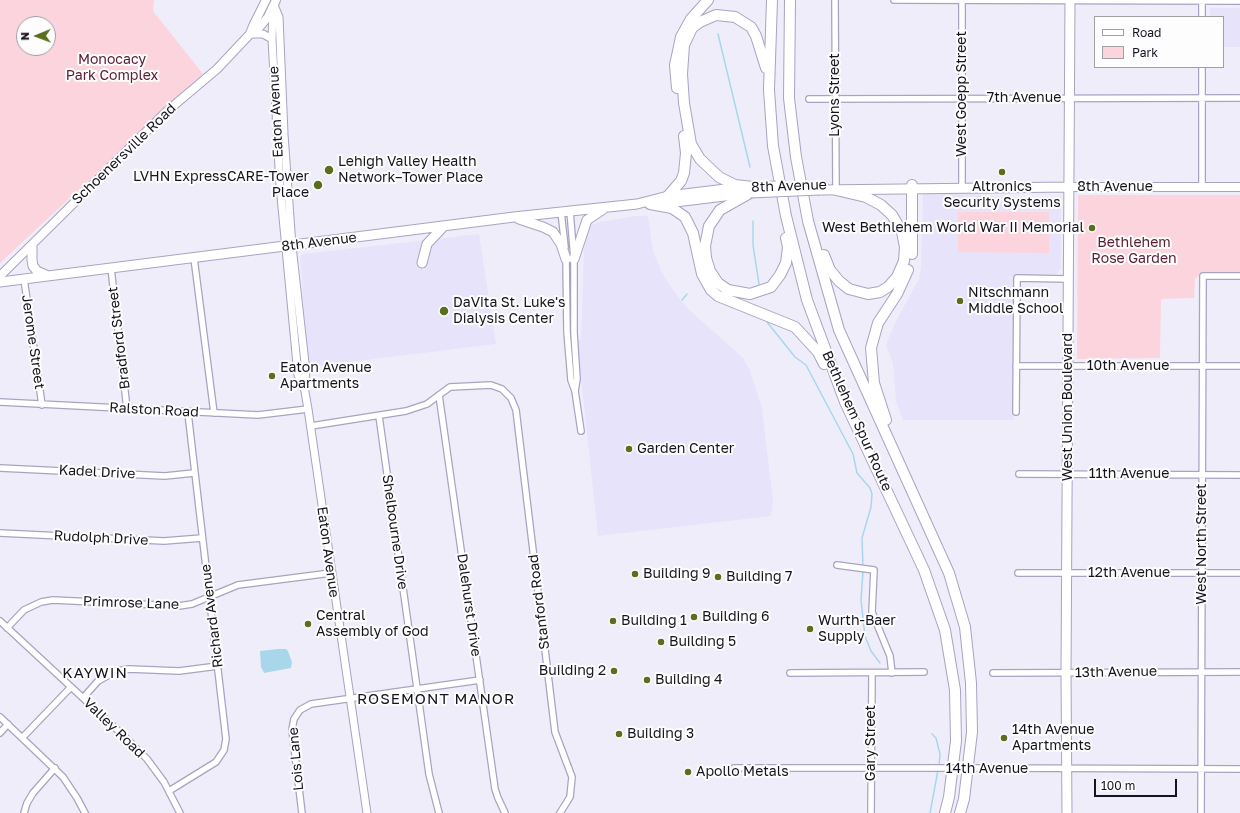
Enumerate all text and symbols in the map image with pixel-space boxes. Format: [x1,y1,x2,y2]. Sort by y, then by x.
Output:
north arrow [16,16,56,56]
legend [1094,16,1224,68]
text: Road [1132,25,1161,40]
street label: West Goepp Street [954,31,970,157]
text: N [18,32,31,41]
text: Park [1132,45,1158,60]
park label: Monocacy Park Complex [66,52,158,84]
street label: Lyons Street [827,53,843,137]
street label: Eaton Avenue [265,66,287,158]
street label: 7th Avenue [987,90,1061,106]
street label: Schoenersville Road [69,100,179,208]
place label: Lehigh Valley Health Network–Tower Place [338,154,483,186]
marker: Lehigh Valley Health Network–Tower Place [323,164,335,176]
marker: Altronics Security Systems [997,167,1007,177]
place label: LVHN ExpressCARE-Tower Place [133,169,309,202]
street label: 8th Avenue [751,176,827,196]
marker: LVHN ExpressCARE-Tower Place [312,179,324,191]
place label: Altronics Security Systems [943,179,1061,212]
street label: 8th Avenue [1077,179,1153,195]
place label: West Bethlehem World War II Memorial [822,220,1084,236]
marker: West Bethlehem World War II Memorial [1087,223,1097,233]
street label: 8th Avenue [280,229,358,255]
park label: Bethlehem Rose Garden [1091,235,1177,268]
place label: Nitschmann Middle School [968,285,1063,318]
street label: Bradford Street [104,286,134,390]
street label: Jerome Street [18,294,48,390]
place label: DaVita St. Luke's Dialysis Center [453,295,566,328]
marker: Nitschmann Middle School [955,296,965,306]
marker: DaVita St. Luke's Dialysis Center [438,305,450,317]
street label: West Union Boulevard [1060,333,1076,481]
street label: Bethlehem Spur Route [818,348,896,494]
street label: 10th Avenue [1087,358,1169,374]
place label: Eaton Avenue Apartments [280,360,372,392]
marker: Eaton Avenue Apartments [267,371,277,381]
street label: Ralston Road [109,399,199,421]
place label: Garden Center [637,441,734,457]
marker: Garden Center [624,444,634,454]
street label: Kadel Drive [58,462,136,482]
street label: 11th Avenue [1089,466,1169,482]
street label: Shelbourne Drive [379,473,411,591]
street label: West North Street [1194,483,1210,605]
street label: Eaton Avenue [313,505,343,599]
street label: Rudolph Drive [53,527,149,549]
street label: Dalehurst Drive [453,552,485,658]
street label: Stanford Road [525,553,553,651]
street label: Richard Avenue [197,563,227,669]
street label: 12th Avenue [1088,565,1170,581]
place label: Building 9 [643,566,710,582]
marker: Building 9 [630,569,640,579]
place label: Building 7 [726,569,792,585]
marker: Building 7 [713,572,723,582]
street label: Primrose Lane [83,593,179,613]
place label: Central Assembly of God [316,608,429,640]
place label: Building 6 [702,609,769,625]
marker: Building 6 [689,612,699,622]
place label: Building 1 [621,613,687,629]
place label: Wurth-Baer Supply [818,613,896,646]
marker: Building 1 [608,616,618,626]
marker: Central Assembly of God [303,619,313,629]
marker: Wurth-Baer Supply [805,624,815,634]
place label: Building 5 [669,634,736,650]
marker: Building 5 [656,637,666,647]
place label: Building 2 [539,663,606,679]
street label: 13th Avenue [1075,663,1157,681]
district label: KAYWIN [62,664,128,682]
marker: Building 2 [609,666,619,676]
place label: Building 4 [655,672,723,688]
marker: Building 4 [642,675,652,685]
district label: ROSEMONT MANOR [357,690,515,708]
street label: Valley Road [80,695,148,761]
street label: Gary Street [863,705,879,781]
place label: 14th Avenue Apartments [1012,722,1094,754]
place label: Building 3 [627,726,694,742]
street label: Lois Lane [285,727,307,791]
marker: Building 3 [614,729,624,739]
marker: 14th Avenue Apartments [999,733,1009,743]
street label: 14th Avenue [946,761,1028,777]
place label: Apollo Metals [696,764,789,780]
marker: Apollo Metals [683,767,693,777]
scale bar [1096,771,1179,797]
text: 100 m [1101,778,1135,793]

